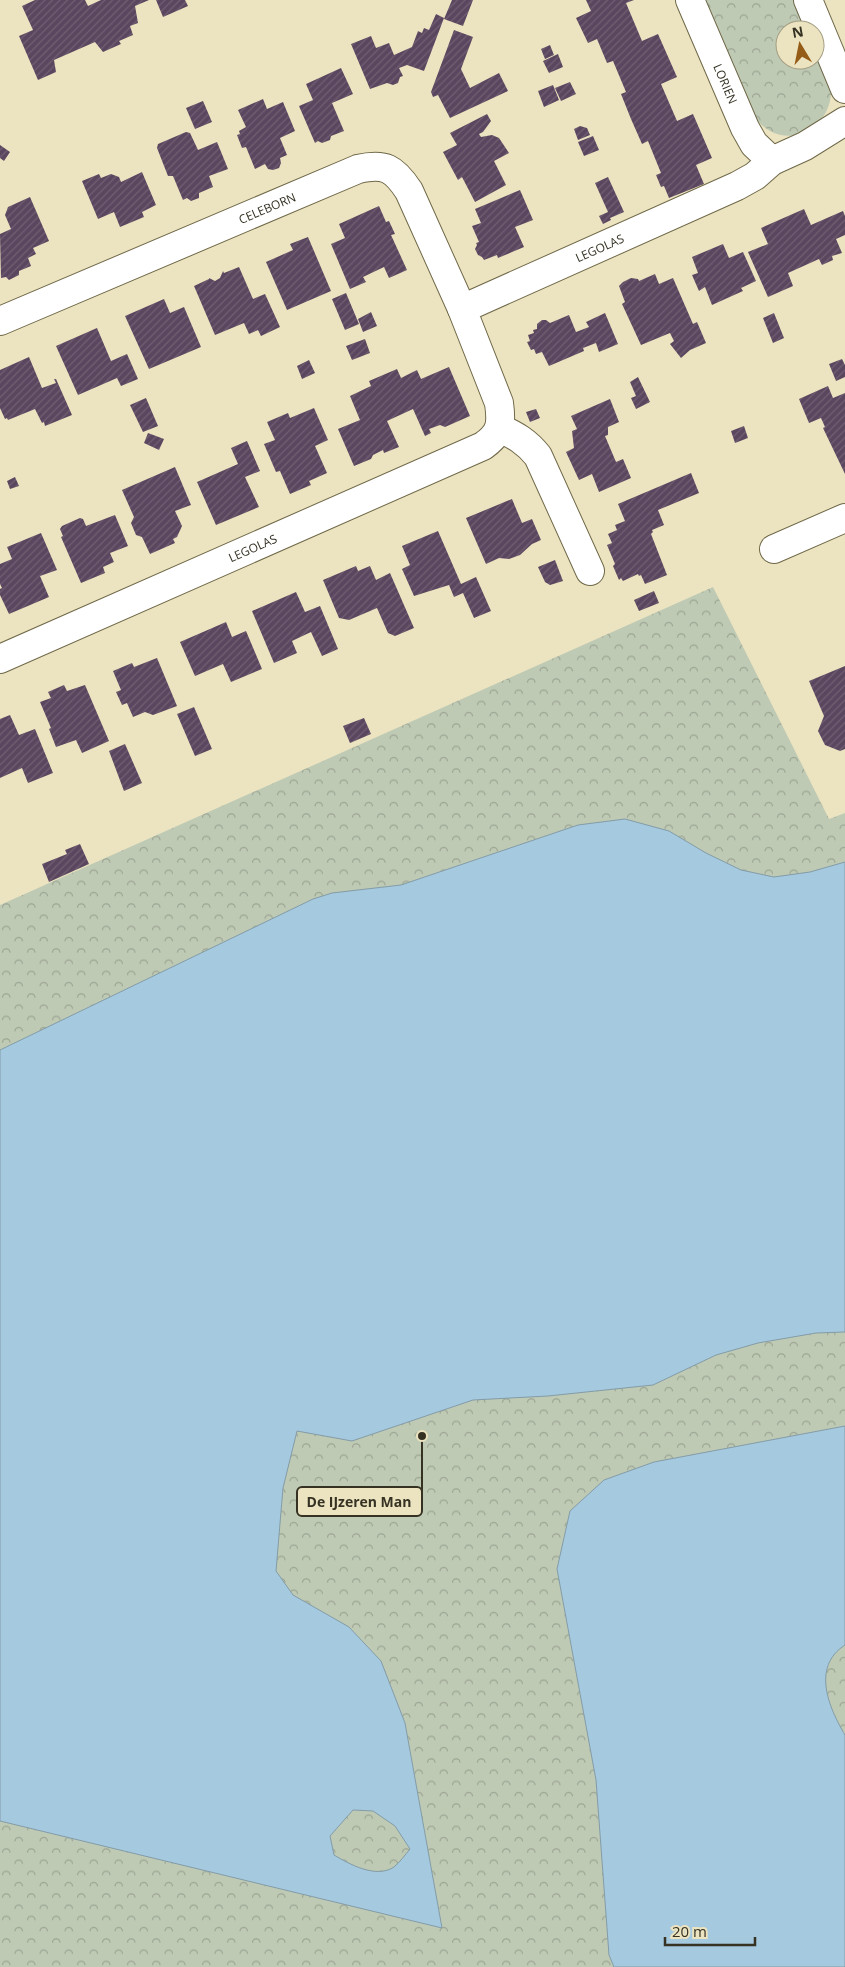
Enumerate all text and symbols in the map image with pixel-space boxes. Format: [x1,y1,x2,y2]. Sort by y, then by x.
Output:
north arrow [775,20,825,70]
text: N [790,21,805,42]
street label: LORIEN [710,61,742,106]
street label: CELEBORN [236,188,298,227]
street label: LEGOLAS [572,229,626,266]
street label: LEGOLAS [226,529,280,566]
callout: De IJzeren Man [297,1487,422,1516]
text: De IJzeren Man [307,1492,411,1511]
scale bar [665,1914,755,1946]
text: 20 m [672,1921,707,1941]

